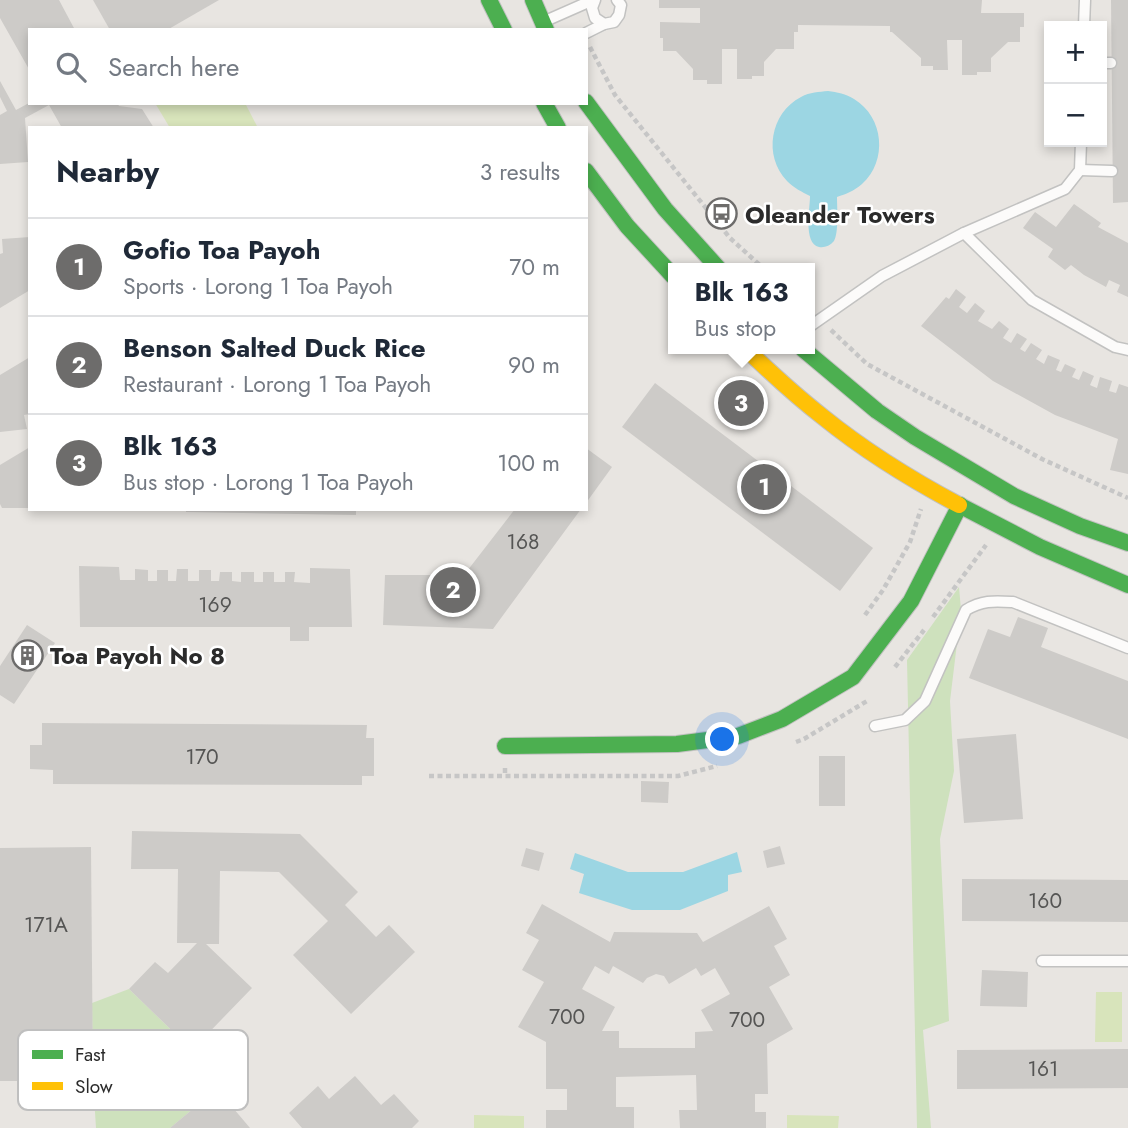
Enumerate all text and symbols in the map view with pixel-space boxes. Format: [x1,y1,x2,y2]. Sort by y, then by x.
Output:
map controls [1044,21,1107,147]
button: + [1044,21,1107,84]
search box [28,28,588,105]
icon: search [52,48,90,86]
text: Search here [108,48,240,86]
button: − [1044,84,1107,147]
text: Nearby [56,150,159,193]
text: 3 results [480,155,560,189]
bus stop icon: Oleander Towers [705,197,739,231]
place label: Oleander Towers [745,197,935,232]
text: Gofio Toa Payoh [123,231,321,269]
text: 1 [73,250,85,284]
text: 70 m [509,250,560,284]
popup [668,263,815,354]
text: Sports · Lorong 1 Toa Payoh [123,269,393,303]
text: Blk 163 [695,273,788,311]
text: Bus stop [695,311,776,345]
text: Benson Salted Duck Rice [123,329,426,367]
text: 2 [71,348,87,382]
text: 90 m [508,348,560,382]
text: Restaurant · Lorong 1 Toa Payoh [123,367,431,401]
pin: 3 [718,377,764,429]
text: Blk 163 [123,427,217,465]
text: 3 [72,446,86,480]
text: 100 m [497,446,560,480]
pin: 1 [741,461,787,513]
text: Bus stop · Lorong 1 Toa Payoh [123,465,414,499]
house number: 168 [506,527,540,557]
pin: 2 [430,564,476,616]
house number: 169 [198,590,232,620]
building icon: Toa Payoh No 8 [10,638,44,672]
place label: Toa Payoh No 8 [50,638,225,673]
your location [705,722,739,756]
house number: 170 [185,742,219,772]
house number: 160 [1028,886,1062,916]
house number: 171A [24,910,68,940]
house number: 700 [549,1002,585,1032]
house number: 700 [729,1005,765,1035]
legend [18,1030,248,1110]
text: Fast [75,1041,106,1068]
house number: 161 [1028,1054,1059,1084]
text: Slow [75,1073,113,1100]

